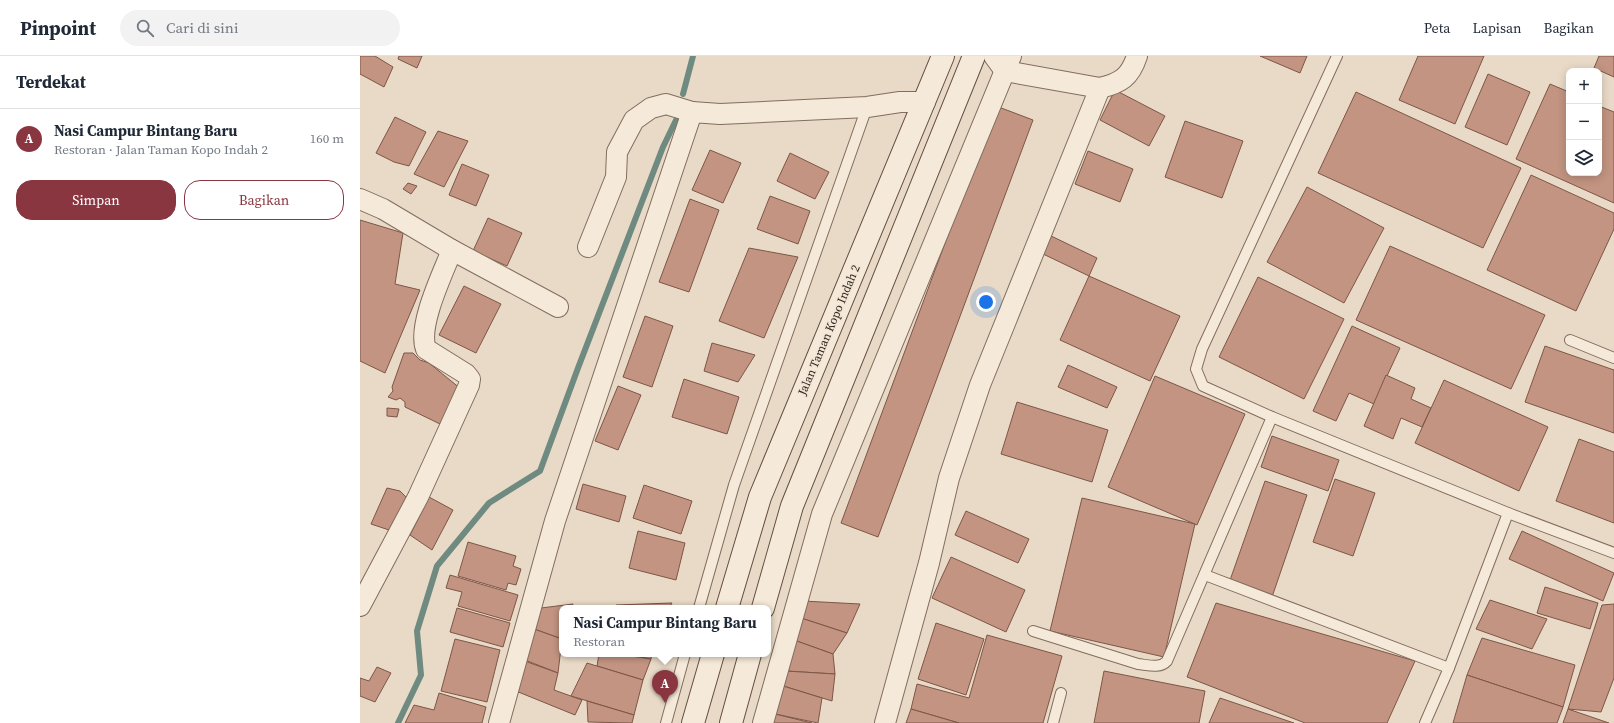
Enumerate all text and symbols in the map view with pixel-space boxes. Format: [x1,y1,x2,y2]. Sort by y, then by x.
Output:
search box [120,10,400,46]
text: Pinpoint [20,15,96,41]
icon: search [134,17,156,39]
text: Cari di sini [166,17,238,38]
text: Peta [1424,18,1450,38]
text: Lapisan [1472,18,1522,38]
text: Bagikan [1544,18,1594,38]
map controls [1566,68,1602,176]
button: + [1566,68,1602,104]
text: Terdekat [16,70,86,94]
button: − [1566,104,1602,140]
text: Nasi Campur Bintang Baru [54,120,237,141]
text: A [25,130,33,147]
text: 160 m [310,130,344,147]
button: layers [1566,140,1602,176]
text: Restoran · Jalan Taman Kopo Indah 2 [54,141,268,158]
button: Simpan [16,180,176,220]
button: Bagikan [184,180,344,220]
street label: Jalan Taman Kopo Indah 2 [794,262,864,399]
your location [976,292,996,312]
popup [559,605,771,657]
text: Nasi Campur Bintang Baru [573,612,757,633]
text: Restoran [573,633,625,650]
pin: A [652,670,678,703]

